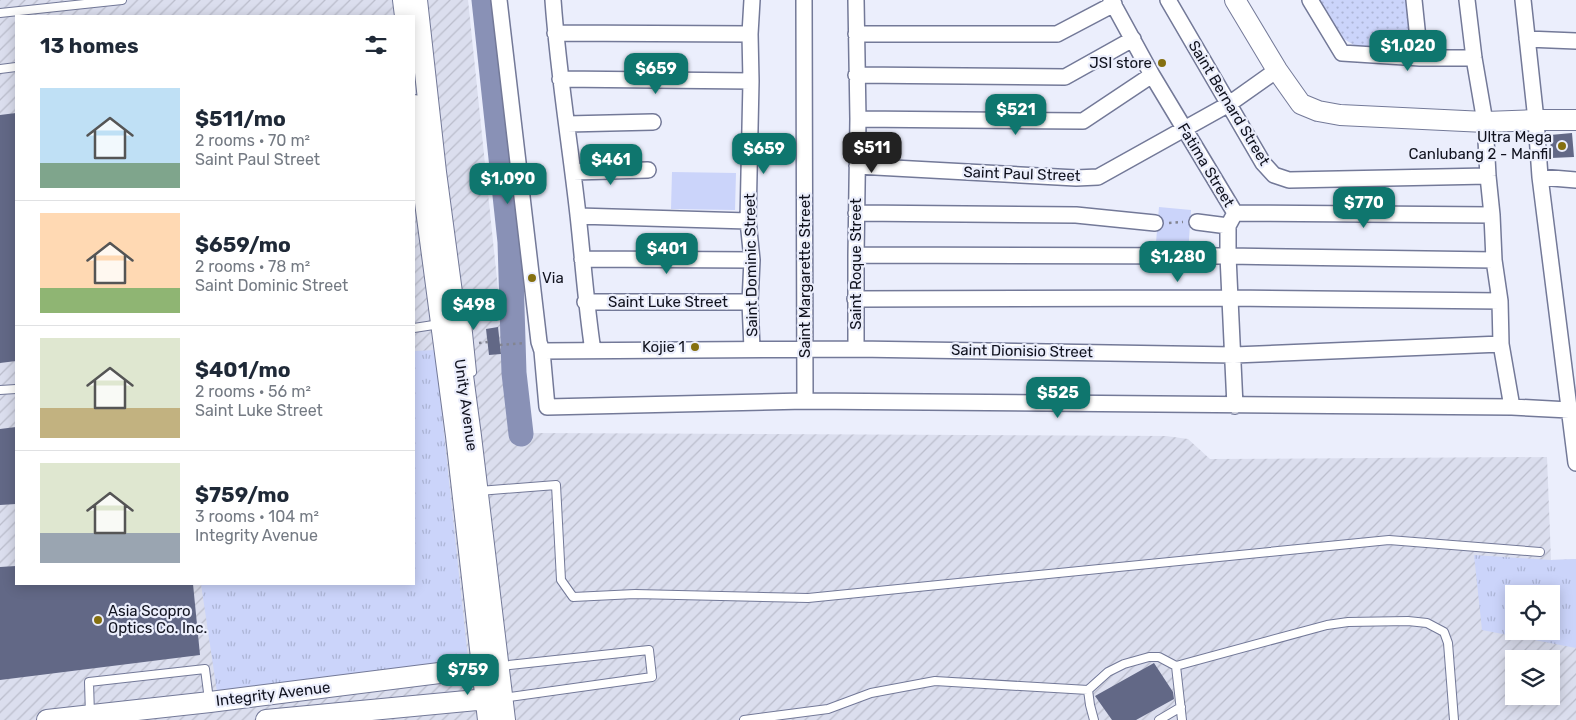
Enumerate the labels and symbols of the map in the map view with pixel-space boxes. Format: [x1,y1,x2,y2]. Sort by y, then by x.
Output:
pin: $1,020 [1367,30,1449,72]
street label: Saint Bernard Street [1185,37,1274,169]
pin: $659 [626,52,686,95]
place label: JSI store [1089,54,1152,72]
marker: JSI store [1156,57,1168,69]
pin: $521 [986,94,1046,136]
street label: Fatima Street [1174,120,1238,210]
place label: Ultra Mega Canlubang 2 - Manfil [1409,128,1552,163]
pin: $659 [734,132,794,175]
pin: $511 [842,132,902,174]
marker: Ultra Mega Canlubang 2 - Manfil [1556,140,1568,152]
pin: $461 [581,144,641,186]
pin: $1,090 [467,162,549,205]
street label: Saint Paul Street [963,163,1081,185]
pin: $770 [1334,186,1394,229]
street label: Saint Dominic Street [741,193,761,337]
street label: Saint Margarette Street [796,194,814,358]
street label: Saint Roque Street [847,198,865,330]
pin: $401 [637,232,697,275]
pin: $1,280 [1137,240,1219,283]
place label: Via [542,269,564,287]
marker: Via [526,272,538,284]
pin: $498 [444,288,504,331]
street label: Saint Luke Street [608,293,728,311]
place label: Kojie 1 [642,338,685,356]
marker: Kojie 1 [689,341,701,353]
street label: Saint Dionisio Street [951,341,1093,361]
street label: Unity Avenue [451,358,481,452]
pin: $525 [1028,376,1088,419]
place label: Asia Scopro Optics Co. Inc. [108,602,207,637]
marker: Asia Scopro Optics Co. Inc. [92,614,104,626]
pin: $759 [438,654,498,696]
street label: Integrity Avenue [215,678,331,710]

